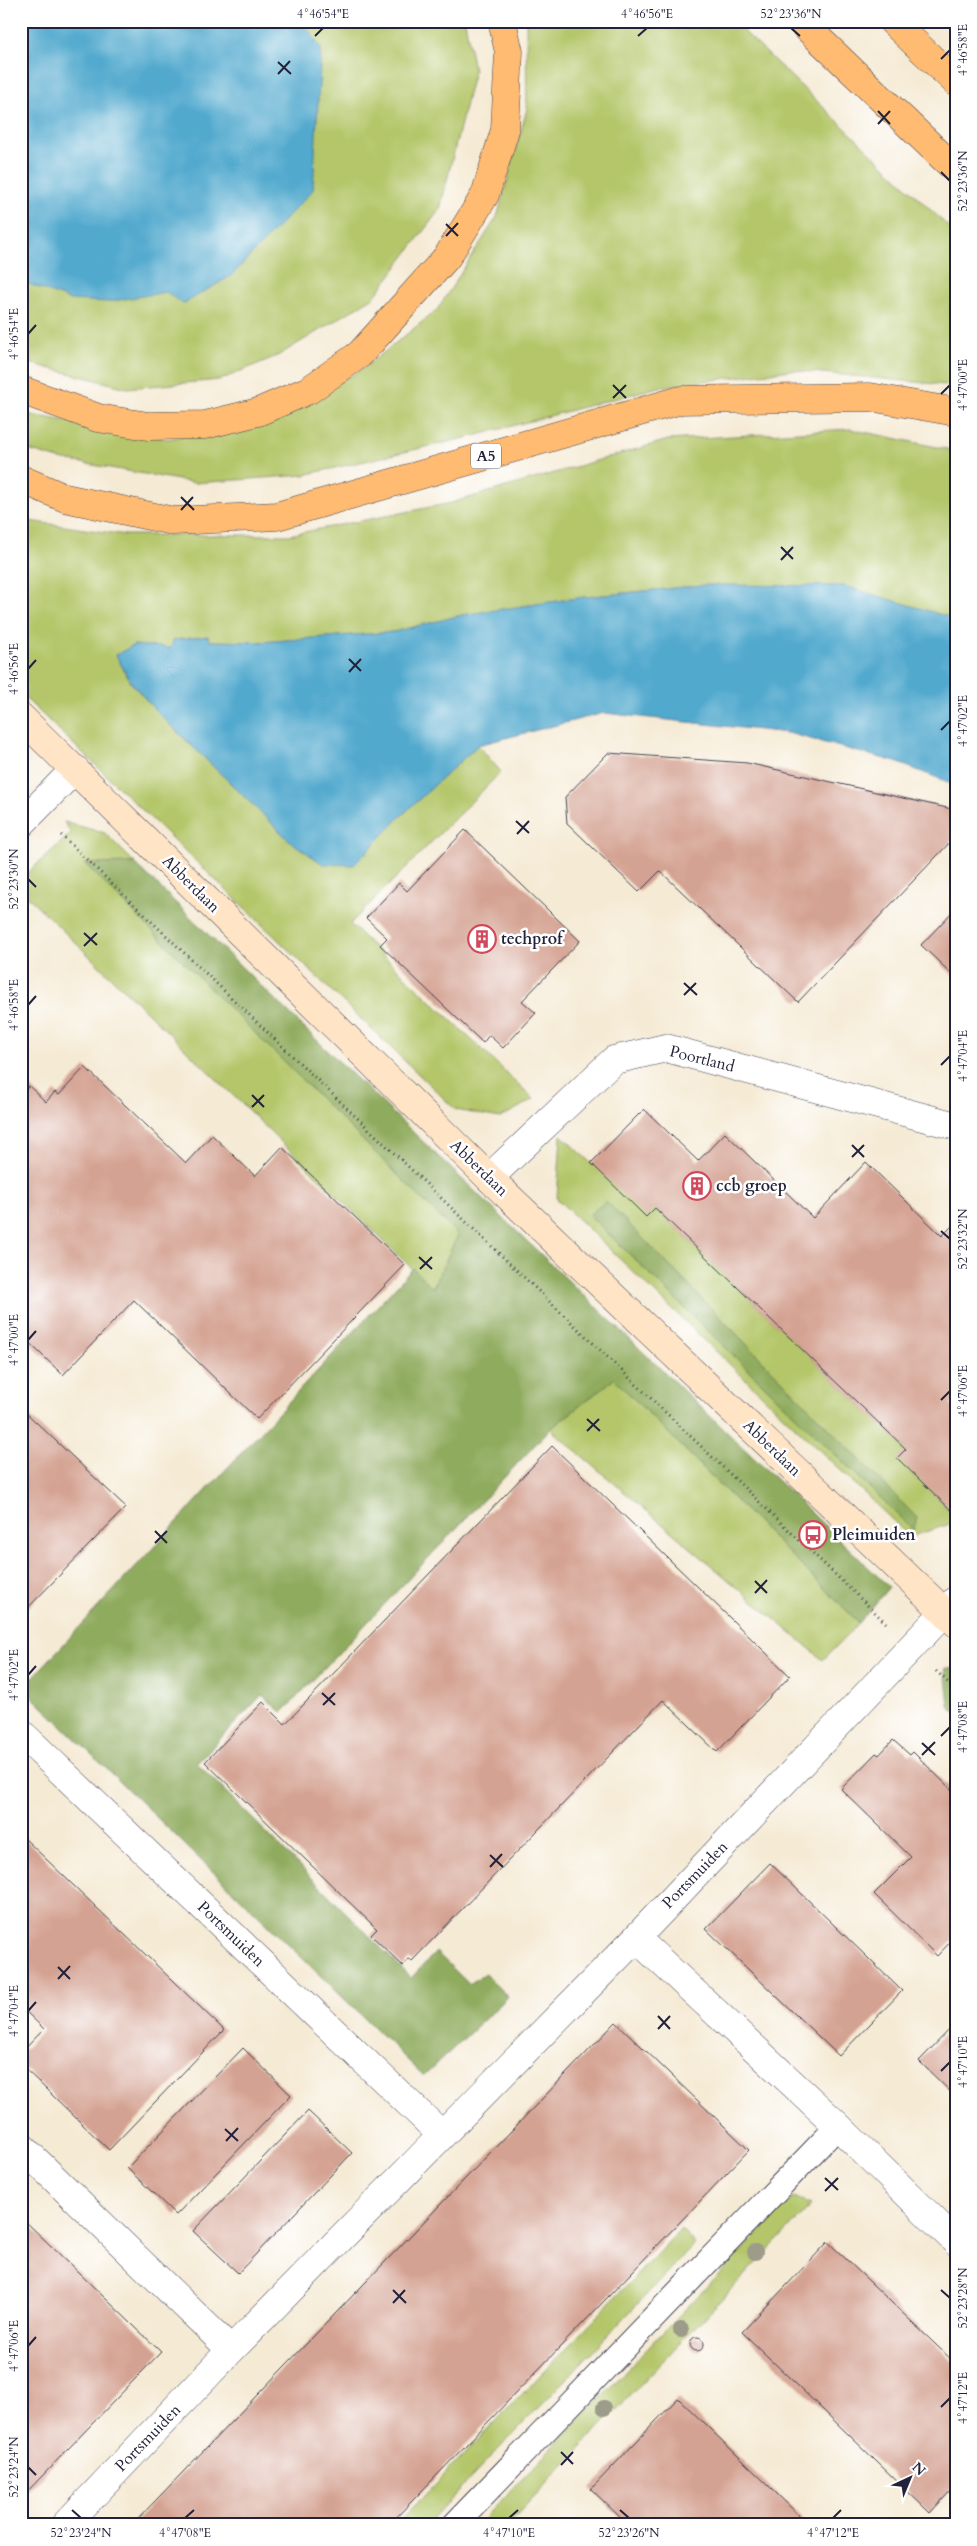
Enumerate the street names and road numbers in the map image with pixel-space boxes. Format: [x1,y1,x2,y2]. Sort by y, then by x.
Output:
road number: A5 [471,444,501,468]
street label: Abberdaan [157,850,225,918]
street label: Poortland [667,1040,737,1078]
street label: Abberdaan [445,1135,513,1201]
street label: Abberdaan [738,1415,806,1481]
street label: Portsmuiden [657,1836,733,1914]
street label: Portsmuiden [192,1896,270,1972]
street label: Portsmuiden [110,2399,186,2477]

